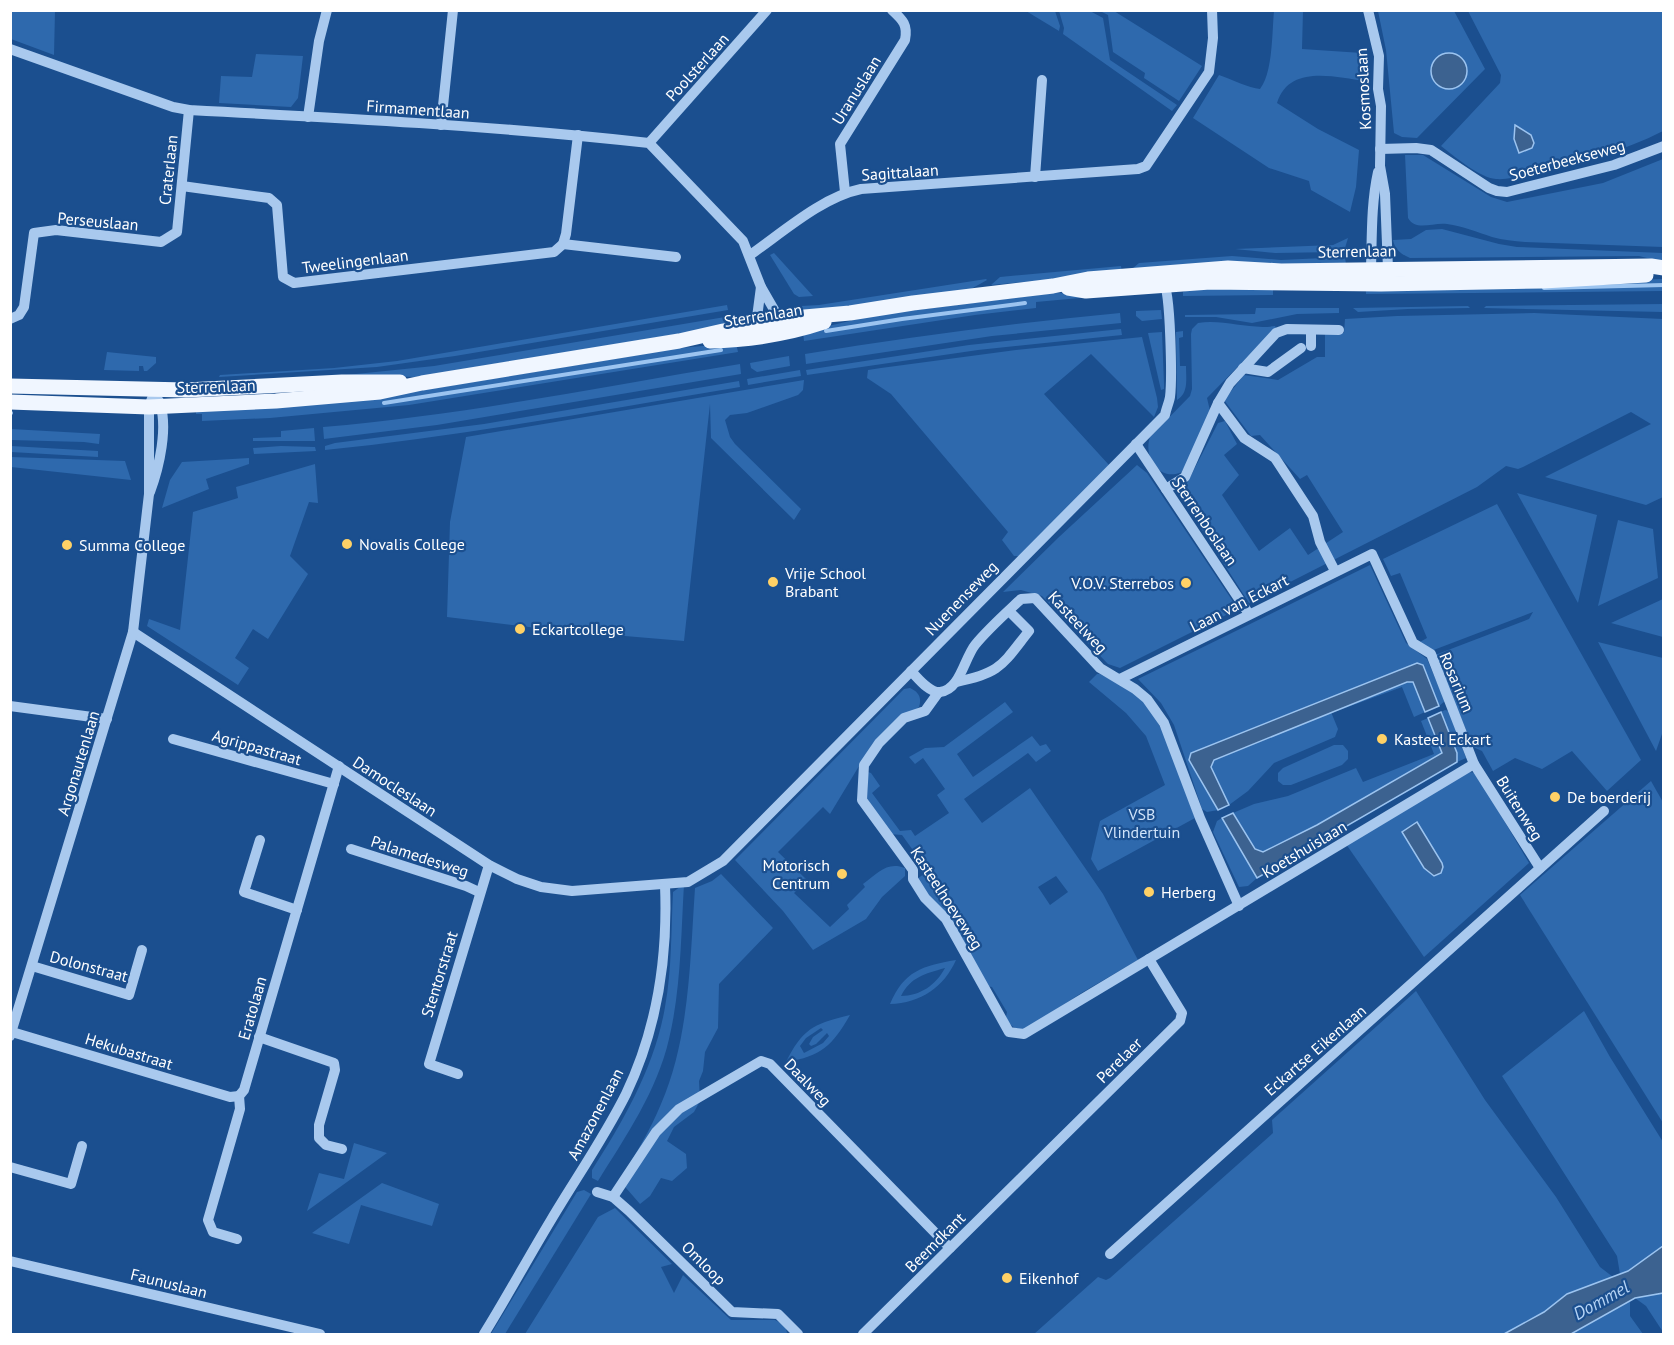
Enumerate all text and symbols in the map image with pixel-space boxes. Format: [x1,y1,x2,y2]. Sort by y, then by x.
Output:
street label: Poolsterlaan [661,29,733,105]
street label: Kosmoslaan [1351,48,1375,130]
street label: Uranuslaan [827,52,885,128]
street label: Firmamentlaan [366,95,470,123]
street label: Craterlaan [154,134,182,206]
street label: Soeterbeekseweg [1507,135,1627,185]
street label: Sagittalaan [861,159,939,185]
street label: Perseuslaan [57,207,139,235]
street label: Sterrenlaan [1317,240,1397,262]
street label: Tweelingenlaan [301,245,409,277]
street label: Sterrenlaan [722,299,804,331]
street label: Sterrenlaan [176,375,256,397]
street label: Sterrenboslaan [1168,473,1242,569]
place label: Novalis College [359,534,465,554]
place label: Summa College [79,535,185,555]
marker: Novalis College [340,537,354,551]
marker: Summa College [60,538,74,552]
street label: Nuenenseweg [920,557,1002,639]
place label: Vrije School Brabant [784,563,866,601]
street label: Laan van Eckart [1186,569,1292,636]
place label: V.O.V. Sterrebos [1070,573,1174,593]
marker: Vrije School Brabant [766,575,780,589]
marker: V.O.V. Sterrebos [1179,576,1193,590]
street label: Kasteelweg [1044,587,1112,657]
place label: Eckartcollege [532,619,624,639]
marker: Eckartcollege [513,622,527,636]
street label: Rosarium [1435,649,1479,715]
street label: Argonautenlaan [53,708,103,818]
street label: Agrippastraat [210,725,304,769]
place label: Kasteel Eckart [1394,729,1492,749]
marker: Kasteel Eckart [1375,732,1389,746]
street label: Damocleslaan [349,751,441,821]
street label: Buitenweg [1492,772,1548,844]
place label: De boerderij [1567,787,1651,807]
marker: De boerderij [1548,790,1562,804]
park label: VSB Vlindertuin [1103,804,1180,842]
street label: Koetshuislaan [1258,816,1350,882]
street label: Palamedesweg [369,831,471,881]
street label: Kasteelhoeveweg [906,843,988,953]
place label: Motorisch Centrum [763,855,830,893]
marker: Motorisch Centrum [835,867,849,881]
place label: Herberg [1161,882,1216,902]
marker: Herberg [1142,885,1156,899]
street label: Stentorstraat [416,928,462,1019]
street label: Dolonstraat [48,946,131,986]
street label: Eratolaan [233,974,271,1042]
street label: Eckartse Eikenlaan [1260,1000,1370,1100]
street label: Hekubastraat [83,1028,176,1074]
street label: Perelaer [1092,1033,1146,1087]
street label: Daalweg [780,1054,836,1110]
street label: Amazonenlaan [563,1065,627,1163]
street label: Beemdkant [901,1207,970,1276]
street label: Omloop [678,1237,730,1289]
street label: Faunuslaan [129,1264,209,1302]
place label: Eikenhof [1019,1268,1079,1288]
marker: Eikenhof [1000,1271,1014,1285]
water label: Dommel [1569,1275,1633,1325]

